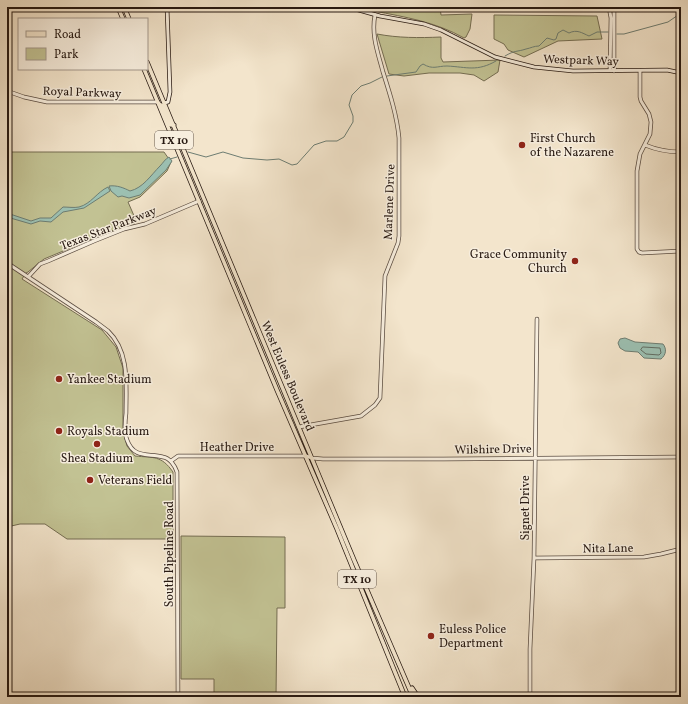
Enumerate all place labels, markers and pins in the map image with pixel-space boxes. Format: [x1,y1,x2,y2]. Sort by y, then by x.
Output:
place label: First Church of the Nazarene [530,131,614,161]
marker: First Church of the Nazarene [517,140,527,150]
place label: Grace Community Church [470,247,568,277]
marker: Grace Community Church [570,256,580,266]
place label: Yankee Stadium [67,372,152,388]
marker: Yankee Stadium [54,374,64,384]
place label: Royals Stadium [67,424,150,440]
marker: Royals Stadium [54,426,64,436]
marker: Shea Stadium [92,439,102,449]
place label: Shea Stadium [61,451,134,467]
place label: Veterans Field [98,473,173,489]
marker: Veterans Field [85,475,95,485]
place label: Euless Police Department [439,622,506,652]
marker: Euless Police Department [426,631,436,641]

